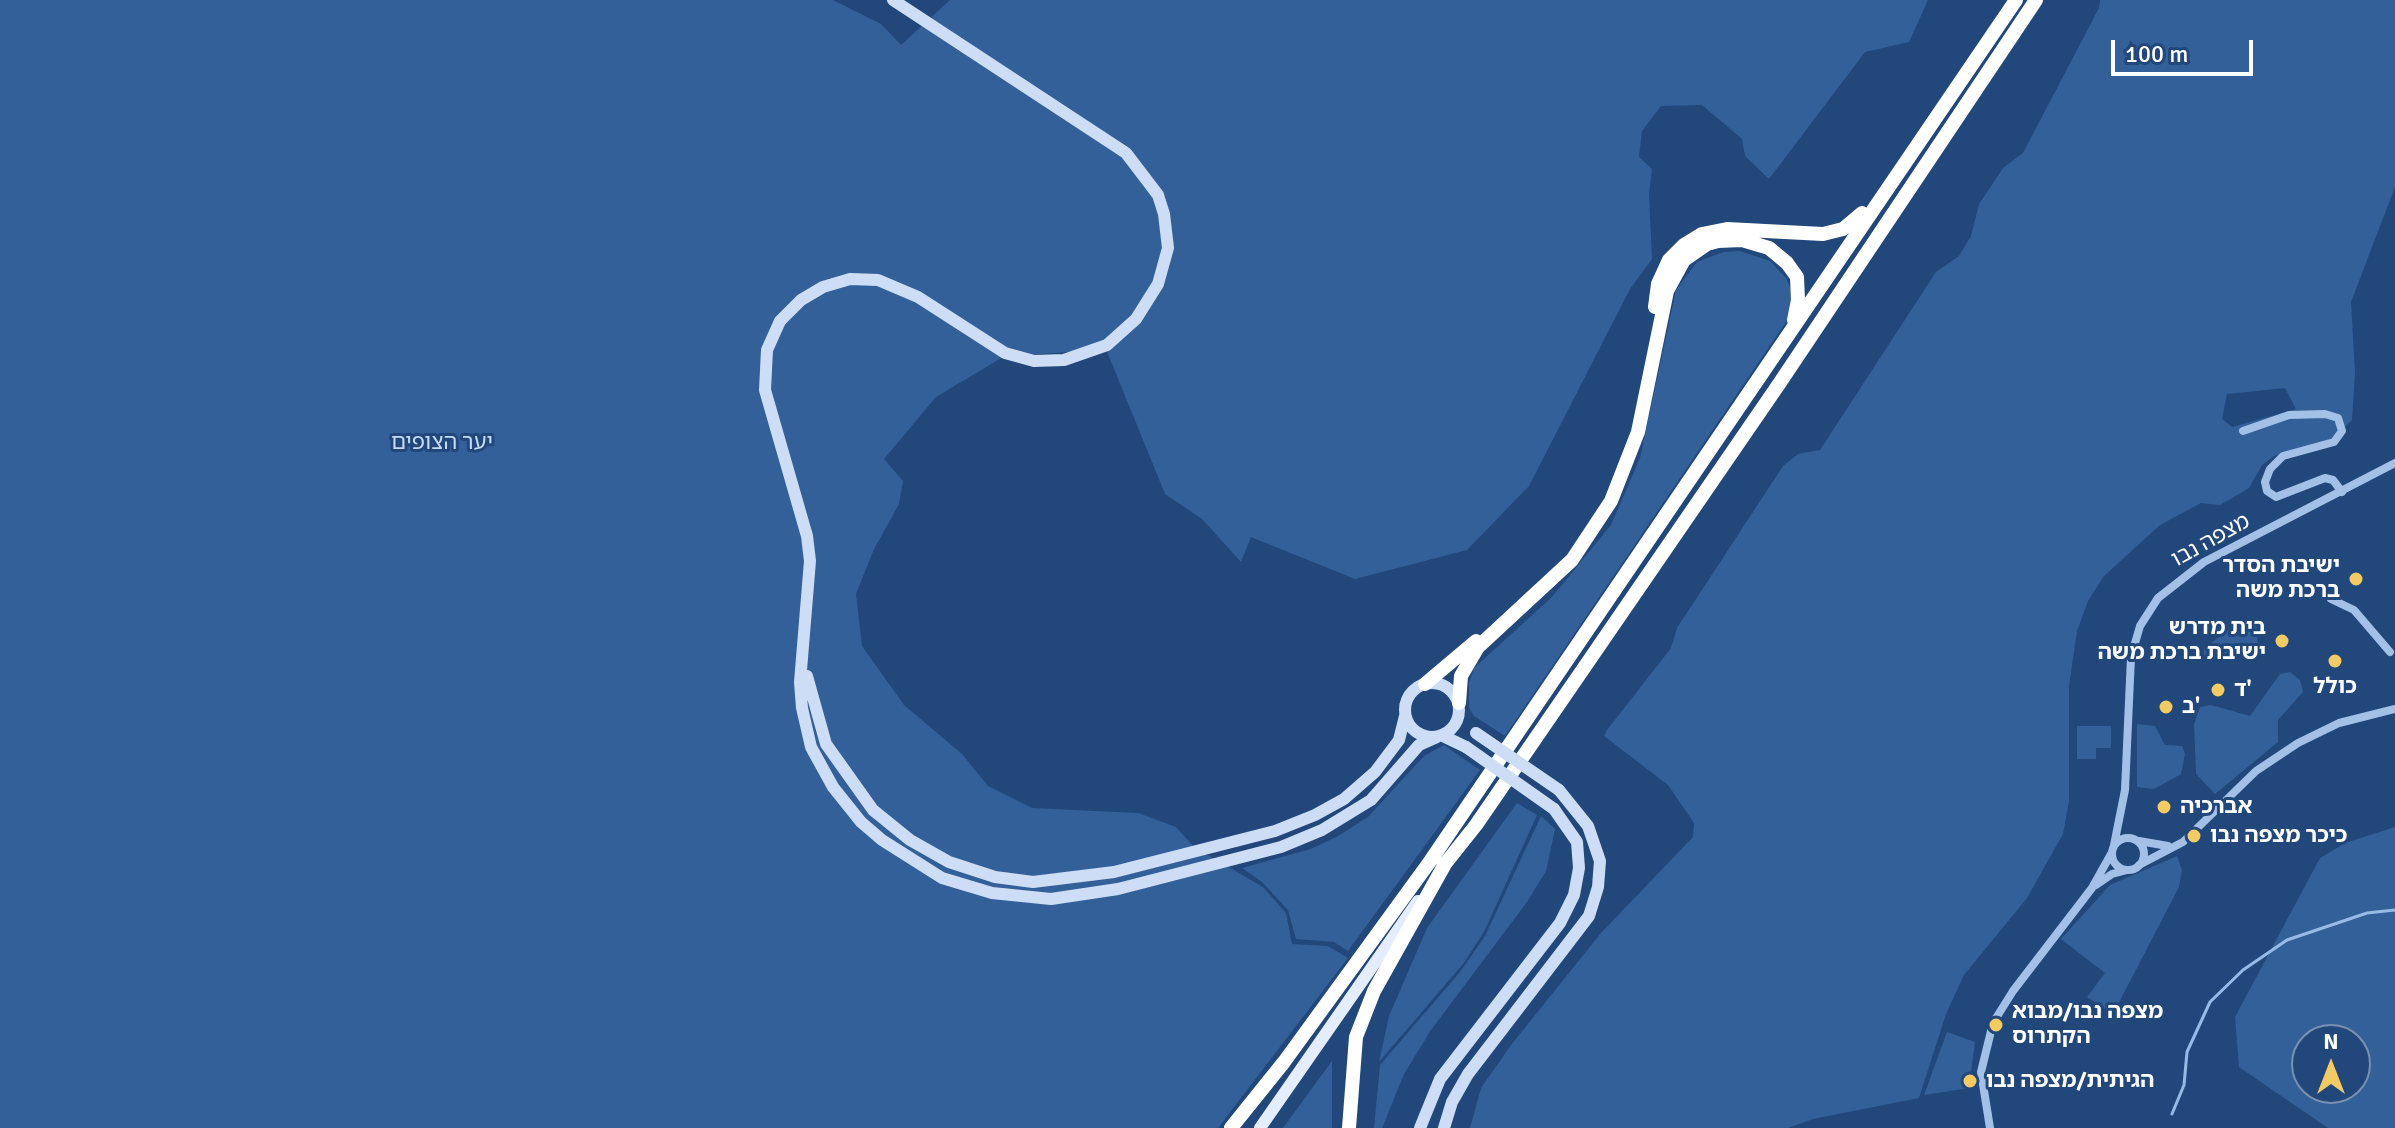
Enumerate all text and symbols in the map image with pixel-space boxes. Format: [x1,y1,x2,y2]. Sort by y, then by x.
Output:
scale bar [2115,24,2257,74]
text: 100 m [2125,39,2188,69]
park label: יער הצופים [391,430,493,456]
street label: מצפה נבו [2167,509,2255,573]
place label: ישיבת הסדר ברכת משה [2222,553,2340,604]
marker: ישיבת הסדר ברכת משה [2347,570,2365,588]
place label: בית מדרש ישיבת ברכת משה [2097,615,2266,666]
marker: בית מדרש ישיבת ברכת משה [2273,632,2291,650]
marker: כולל [2326,652,2344,670]
place label: כולל [2313,674,2357,700]
place label: ד' [2234,677,2252,703]
marker: ד' [2209,681,2227,699]
place label: ב' [2182,694,2200,720]
marker: ב' [2157,698,2175,716]
place label: אברכיה [2180,794,2252,820]
marker: אברכיה [2155,798,2173,816]
place label: כיכר מצפה נבו [2210,823,2347,849]
marker: כיכר מצפה נבו [2185,827,2203,845]
place label: מצפה נבו/מבוא הקתרוס [2012,999,2163,1050]
marker: מצפה נבו/מבוא הקתרוס [1987,1016,2005,1034]
north arrow [2291,1024,2371,1104]
text: N [2323,1028,2339,1055]
place label: הגיתית/מצפה נבו [1986,1068,2155,1094]
marker: הגיתית/מצפה נבו [1961,1072,1979,1090]

